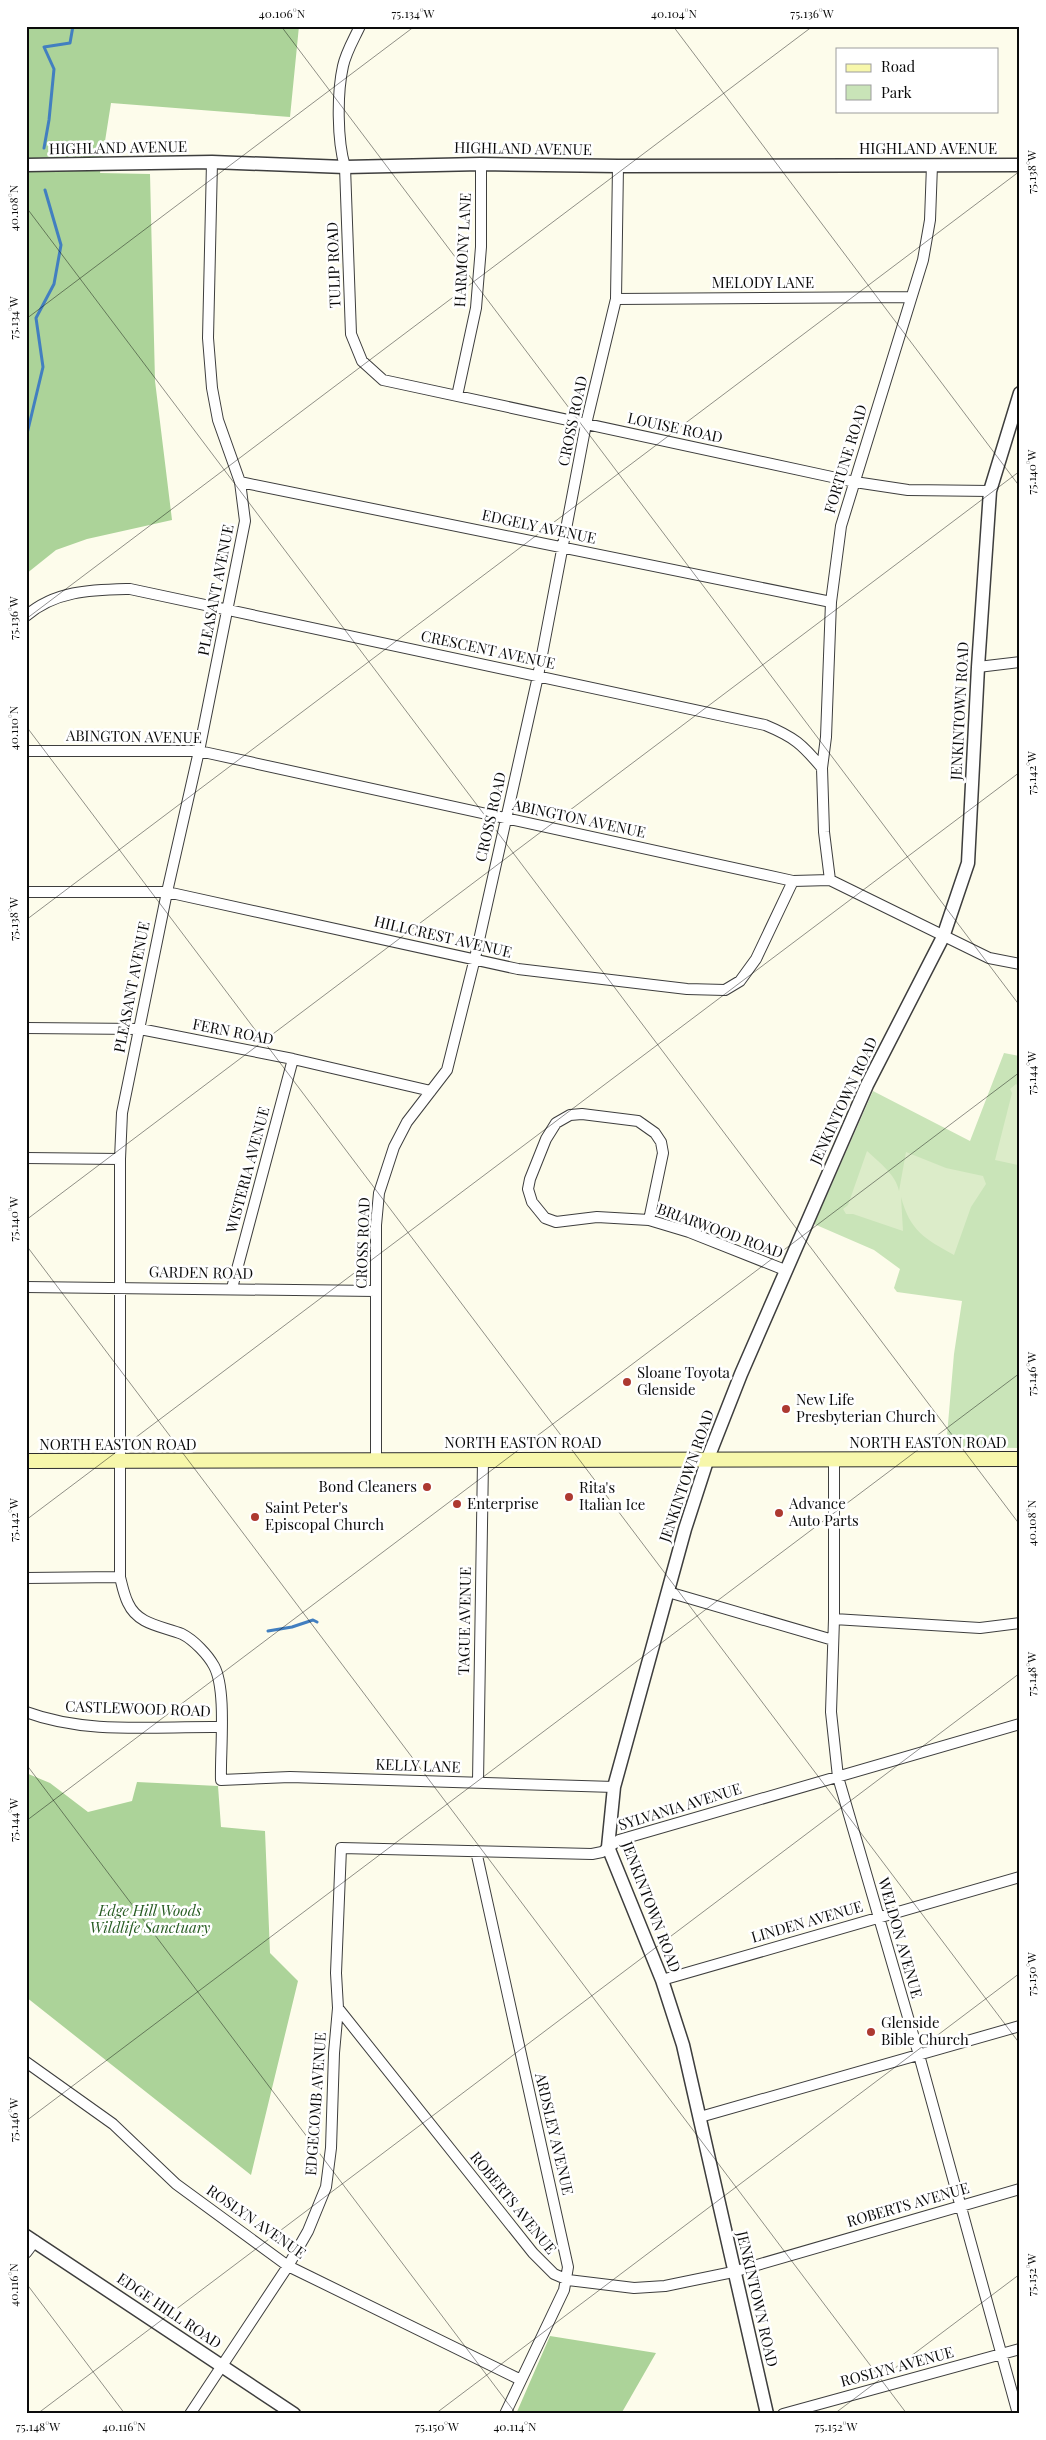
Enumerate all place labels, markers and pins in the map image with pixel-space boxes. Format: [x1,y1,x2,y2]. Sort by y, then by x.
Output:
place label: Sloane Toyota Glenside [637,1362,731,1399]
marker: Sloane Toyota Glenside [621,1376,633,1388]
place label: New Life Presbyterian Church [796,1389,936,1426]
marker: New Life Presbyterian Church [780,1403,792,1415]
place label: Bond Cleaners [319,1476,417,1496]
place label: Rita's Italian Ice [579,1477,645,1514]
marker: Bond Cleaners [421,1481,433,1493]
marker: Rita's Italian Ice [563,1491,575,1503]
place label: Enterprise [467,1493,539,1513]
place label: Advance Auto Parts [788,1493,859,1530]
place label: Saint Peter's Episcopal Church [265,1497,384,1534]
marker: Enterprise [451,1498,463,1510]
marker: Advance Auto Parts [773,1507,785,1519]
marker: Saint Peter's Episcopal Church [249,1511,261,1523]
place label: Glenside Bible Church [881,2012,969,2049]
marker: Glenside Bible Church [865,2026,877,2038]

